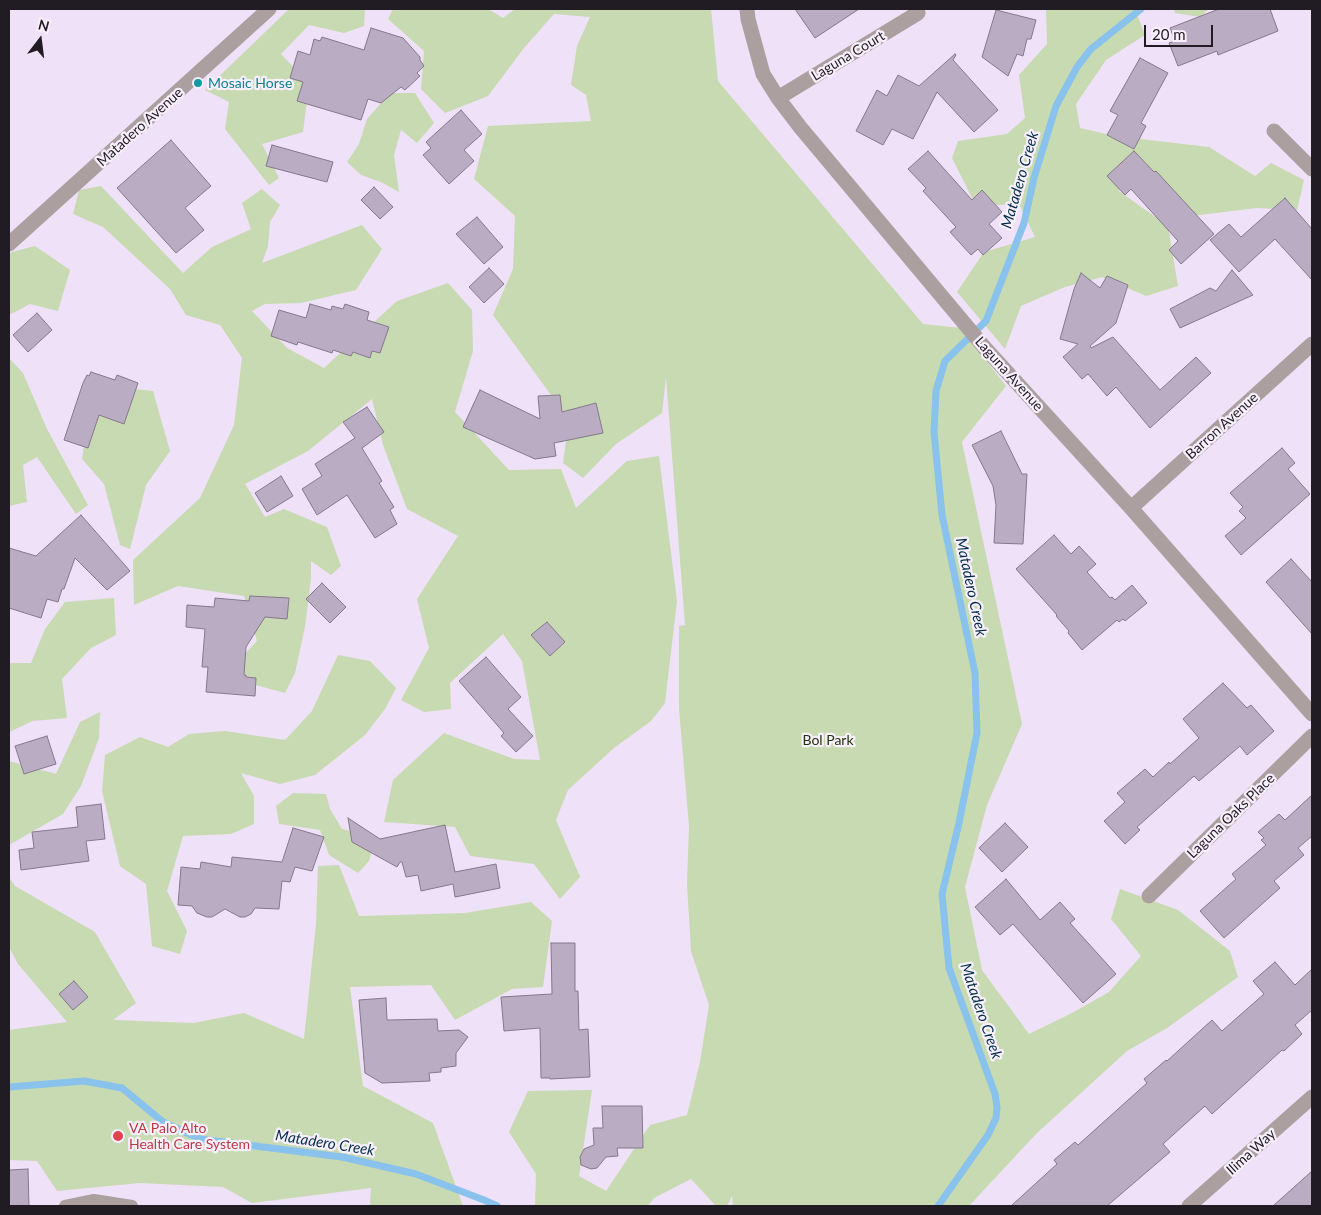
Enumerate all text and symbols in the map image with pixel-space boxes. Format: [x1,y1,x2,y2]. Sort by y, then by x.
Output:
north arrow [15,15,65,65]
text: N [37,15,51,35]
scale bar [1146,15,1215,47]
text: 20 m [1152,25,1186,43]
street label: Laguna Court [808,28,888,84]
place label: Mosaic Horse [208,75,292,91]
marker: Mosaic Horse [192,77,204,89]
street label: Matadero Avenue [94,84,186,170]
water label: Matadero Creek [998,129,1042,231]
street label: Laguna Avenue [971,333,1047,415]
street label: Barron Avenue [1182,389,1262,463]
water label: Matadero Creek [952,536,990,638]
park label: Bol Park [802,732,854,748]
street label: Laguna Oaks Place [1184,770,1278,862]
water label: Matadero Creek [956,961,1006,1061]
place label: VA Palo Alto Health Care System [129,1120,250,1152]
water label: Matadero Creek [274,1126,376,1160]
street label: Ilima Way [1223,1126,1279,1178]
marker: VA Palo Alto Health Care System [111,1129,125,1143]

